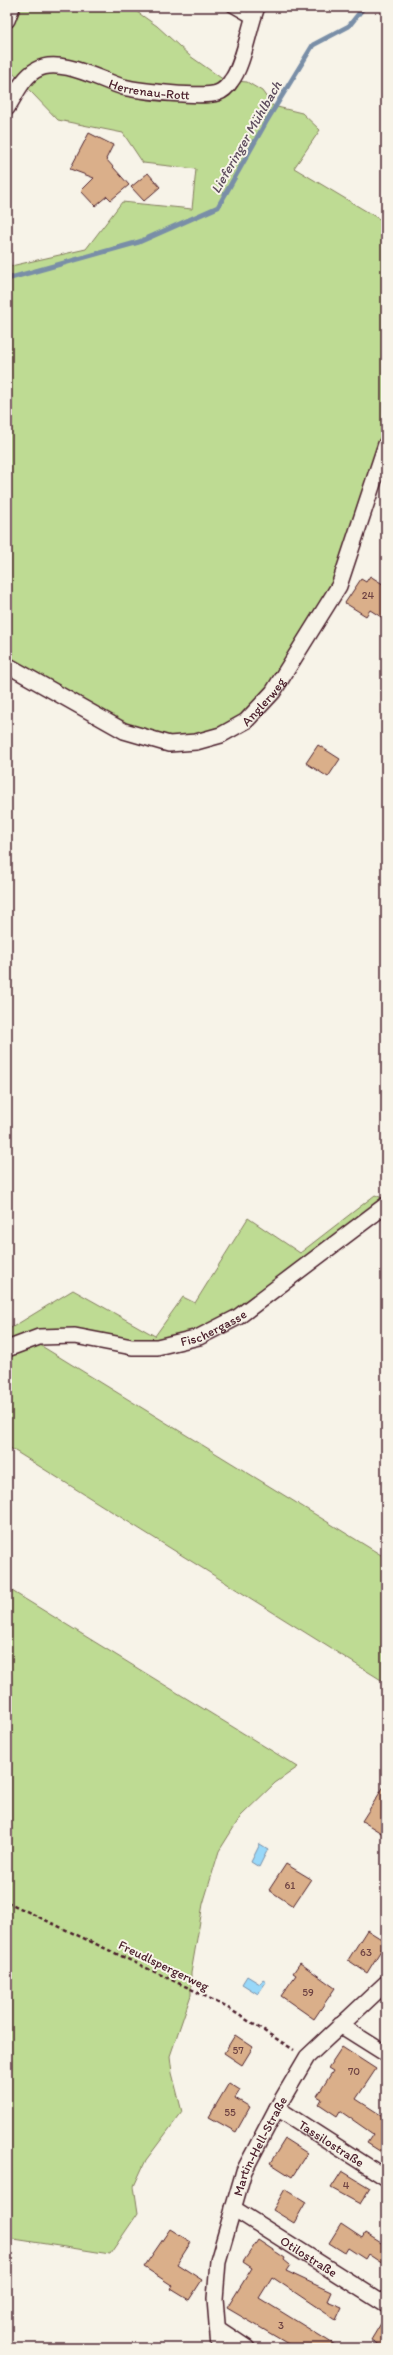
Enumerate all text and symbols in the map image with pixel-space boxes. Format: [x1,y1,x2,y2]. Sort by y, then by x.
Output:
street label: Herrenau-Rott [107,76,190,103]
water label: Lieferinger Mühlbach [207,77,286,197]
house number: 24 [362,589,375,602]
street label: Anglerweg [239,674,288,729]
street label: Fischergasse [179,1306,249,1349]
house number: 61 [285,1879,295,1892]
street label: Freudlspergerweg [116,1937,212,1994]
house number: 63 [360,1946,372,1959]
house number: 59 [302,1986,314,1999]
house number: 57 [232,2044,244,2057]
house number: 70 [348,2065,360,2078]
street label: Martin-Hell-Straße [230,2094,290,2198]
house number: 55 [224,2106,236,2119]
street label: Tassilostraße [296,2117,367,2170]
house number: 4 [343,2179,350,2192]
street label: Otilostraße [277,2233,340,2280]
house number: 3 [278,2319,284,2332]

